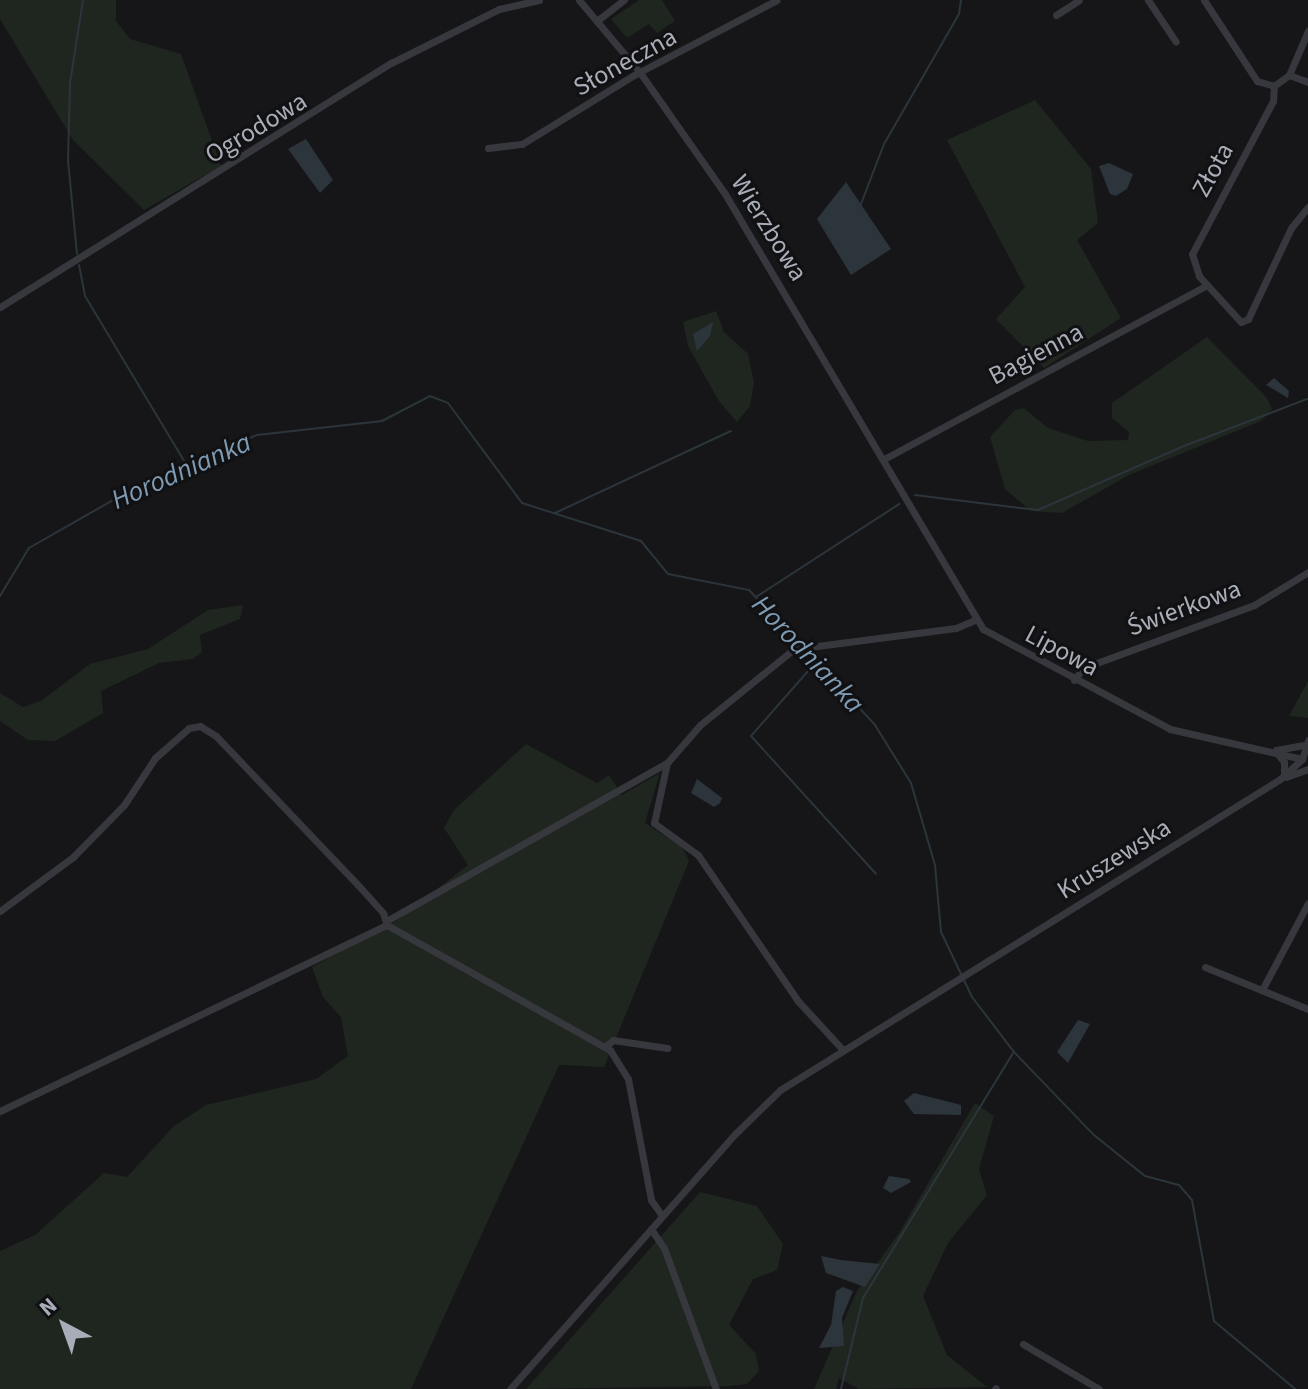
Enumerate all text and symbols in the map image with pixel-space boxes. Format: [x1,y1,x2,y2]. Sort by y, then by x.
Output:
street label: Słoneczna [568,21,682,103]
street label: Ogrodowa [199,85,313,171]
street label: Złota [1186,138,1240,202]
street label: Wierzbowa [724,169,814,287]
street label: Bagienna [983,316,1089,392]
water label: Horodnianka [106,425,256,517]
street label: Świerkowa [1123,573,1245,643]
water label: Horodnianka [745,588,871,720]
street label: Lipowa [1020,619,1104,683]
street label: Kruszewska [1051,812,1177,906]
north arrow [24,1285,104,1365]
text: N [32,1290,64,1324]

